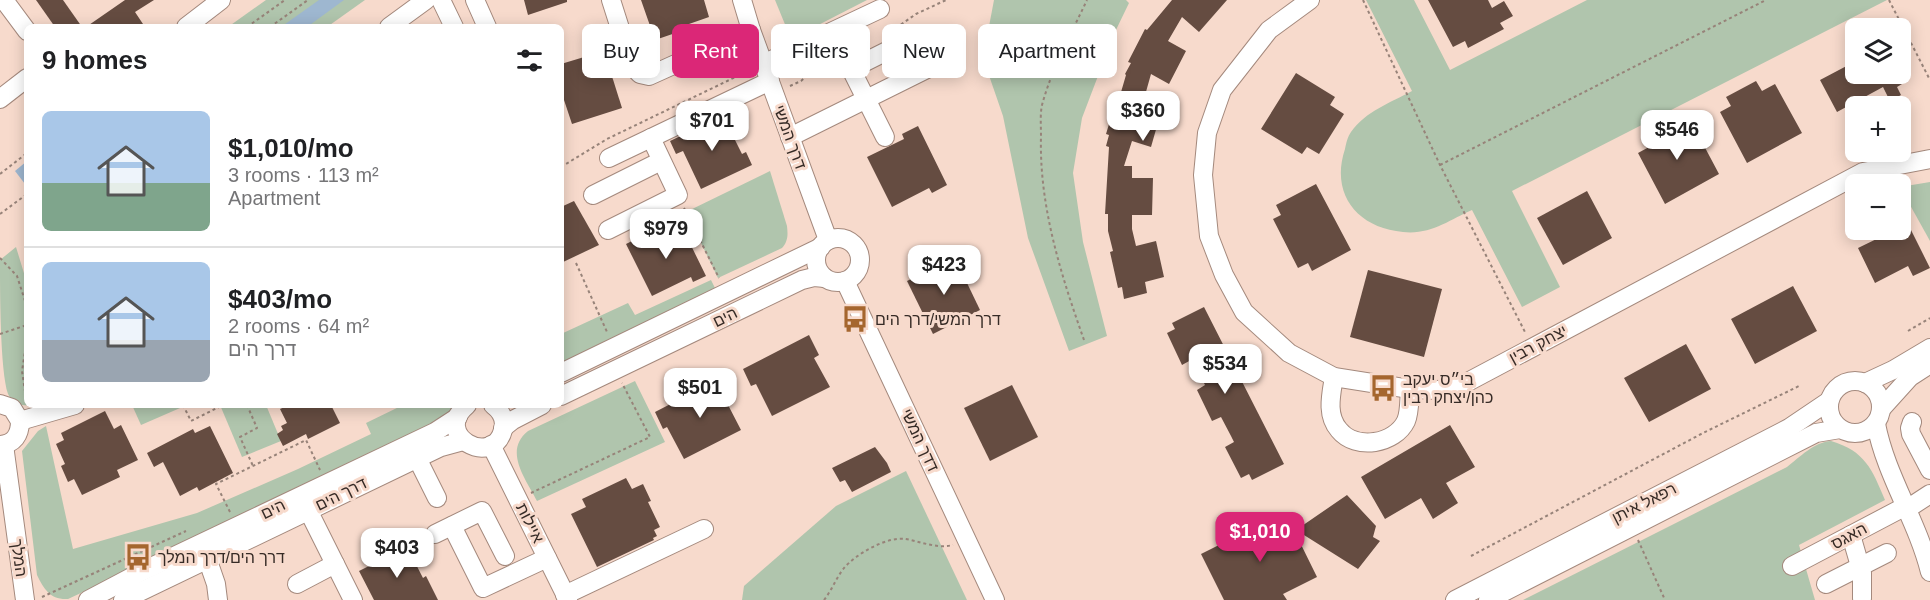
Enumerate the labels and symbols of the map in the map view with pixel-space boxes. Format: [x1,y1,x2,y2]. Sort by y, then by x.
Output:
pin: $360 [1107,91,1179,142]
pin: $701 [676,101,748,152]
street label: דרך המשי [771,103,809,171]
pin: $546 [1641,110,1713,161]
pin: $979 [630,209,702,260]
pin: $423 [908,245,980,296]
street label: הים [710,304,740,330]
bus stop icon: דרך המשי/דרך הים [840,304,870,334]
place label: דרך המשי/דרך הים [875,311,1001,328]
street label: יצחק רבין [1506,322,1570,366]
pin: $534 [1189,344,1261,395]
pin: $501 [664,368,736,419]
place label: בי״ס יעקב כהן/יצחק רבין [1403,371,1493,406]
bus stop icon: בי״ס יעקב כהן/יצחק רבין [1368,373,1398,403]
street label: דדך המשי [898,406,942,474]
street label: דרך הים [313,474,369,514]
street label: רפאל איתן [1609,480,1679,526]
street label: הים [258,496,288,522]
street label: איילות [513,500,547,546]
pin: $1,010 [1211,512,1309,563]
street label: האגס [1828,520,1870,552]
pin: $403 [361,528,433,579]
street label: המלך [8,538,30,578]
bus stop icon: דרך הים/דרך המלך [123,542,153,572]
place label: דרך הים/דרך המלך [158,549,285,566]

